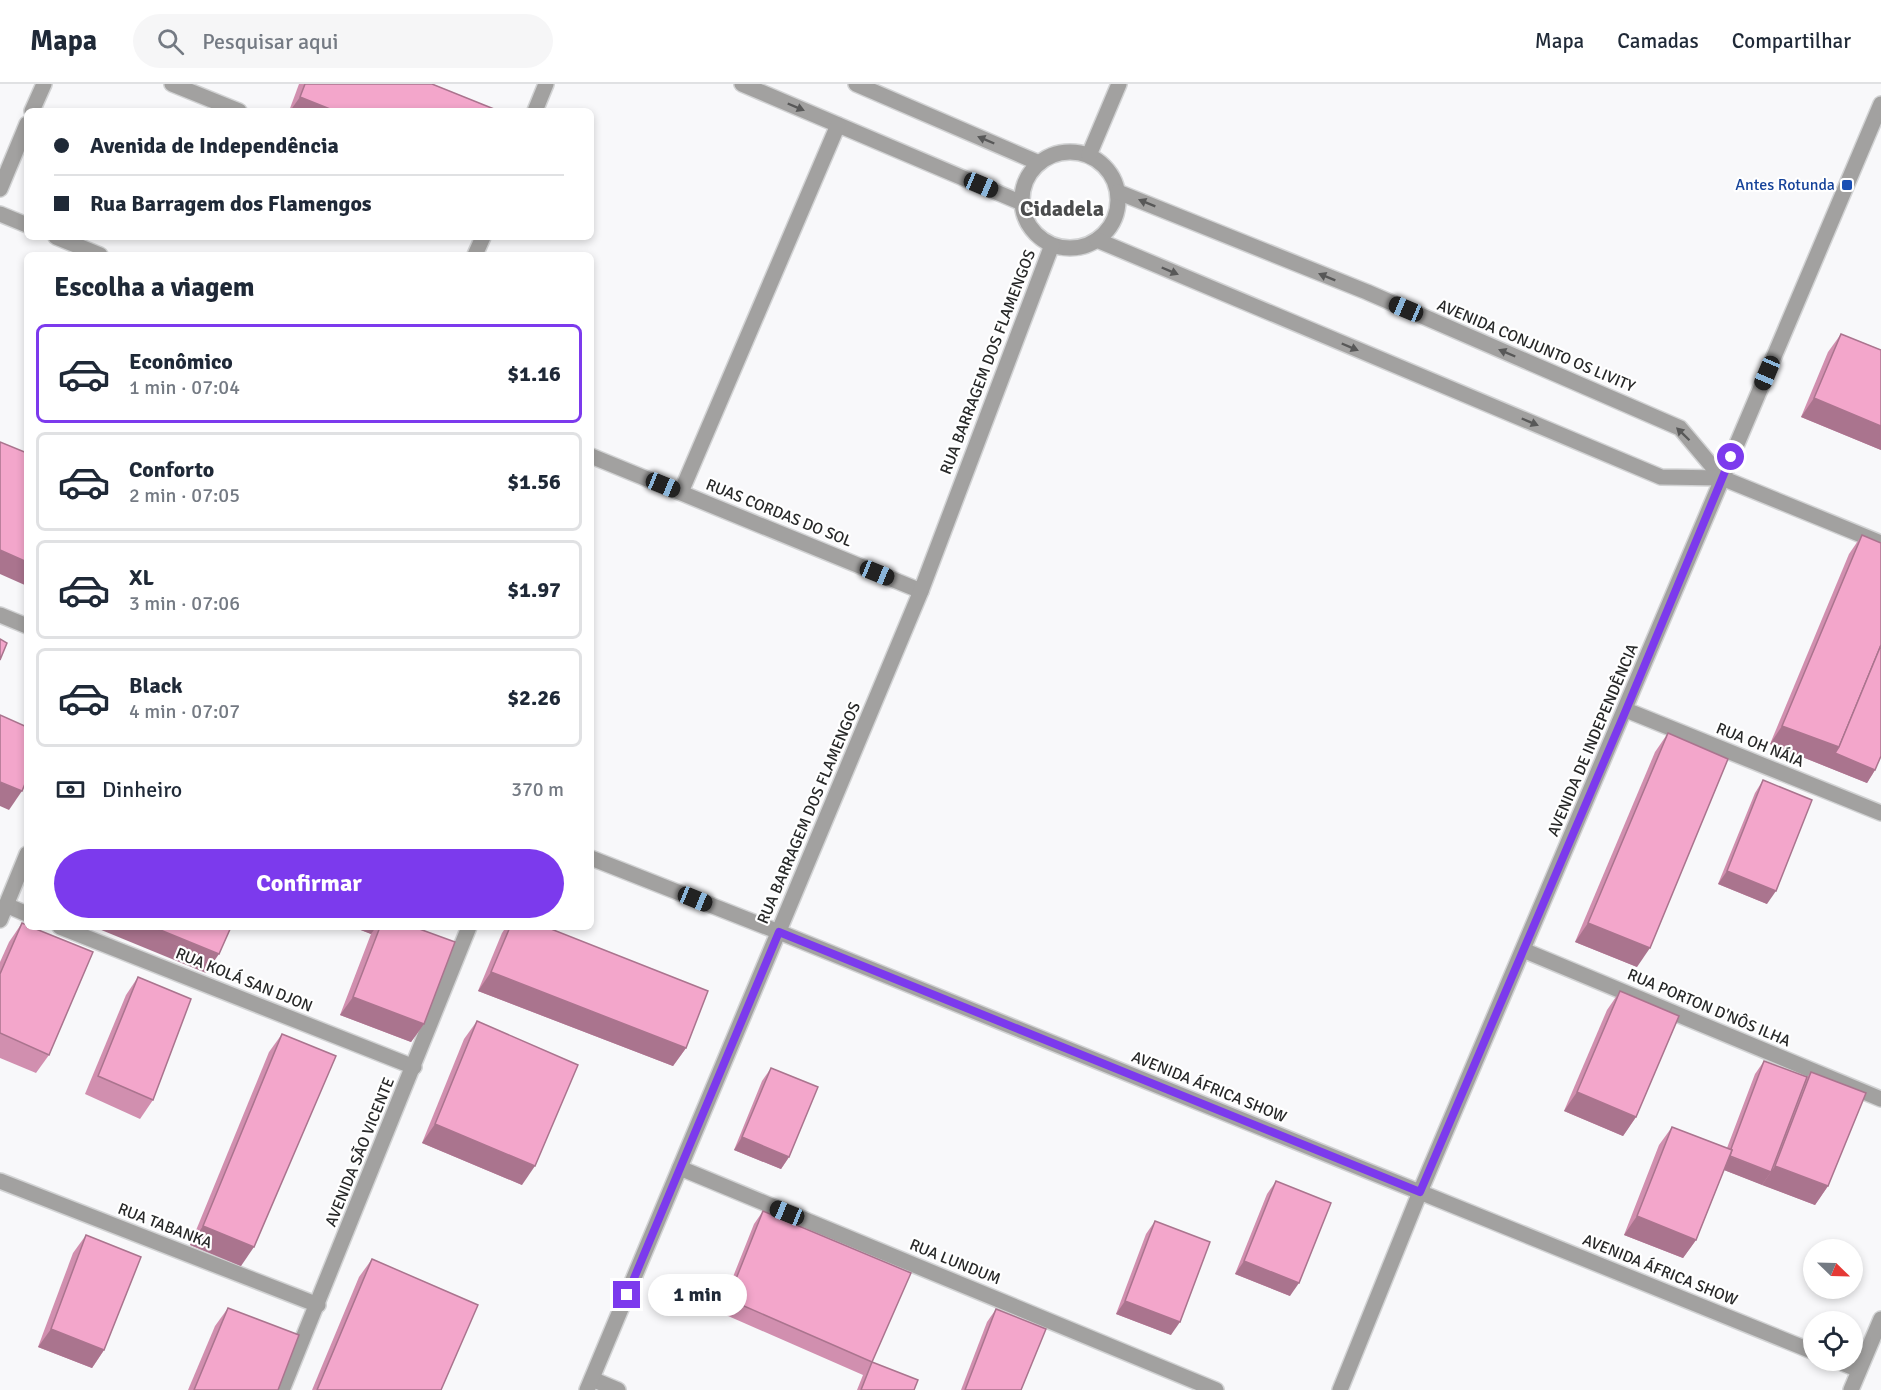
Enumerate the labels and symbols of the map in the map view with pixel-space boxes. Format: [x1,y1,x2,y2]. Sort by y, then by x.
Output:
one-way arrow [788,102,806,112]
one-way arrow [976,135,994,145]
car [961,170,1001,200]
place label: Antes Rotunda [1735,175,1835,195]
marker: Antes Rotunda [1840,178,1854,192]
district label: Cidadela [1020,195,1104,222]
one-way arrow [1137,198,1155,208]
street label: RUA BARRAGEM DOS FLAMENGOS [936,247,1040,477]
one-way arrow [1161,267,1179,276]
one-way arrow [1318,271,1336,281]
car [1386,294,1426,324]
street label: AVENIDA CONJUNTO OS LIVITY [1434,295,1638,397]
one-way arrow [1341,343,1359,352]
one-way arrow [1498,347,1516,357]
car [1752,353,1782,393]
one-way arrow [1521,417,1539,427]
one-way arrow [1676,427,1691,441]
route start [1717,443,1744,470]
car [643,470,683,500]
street label: RUAS CORDAS DO SOL [703,475,855,551]
car [857,558,897,588]
street label: AVENIDA DE INDEPENDÊNCIA [1543,640,1643,839]
street label: RUA BARRAGEM DOS FLAMENGOS [753,699,865,927]
street label: RUA OH NÁIA [1713,718,1807,772]
car [675,884,715,914]
street label: RUA KOLÁ SAN DJON [173,943,315,1017]
street label: RUA PORTON D'NÔS ILHA [1624,965,1794,1052]
street label: AVENIDA ÁFRICA SHOW [1129,1047,1290,1127]
street label: AVENIDA SÃO VICENTE [321,1074,399,1230]
car [767,1198,807,1228]
street label: RUA TABANKA [115,1199,215,1253]
street label: AVENIDA ÁFRICA SHOW [1580,1230,1741,1310]
street label: RUA LUNDUM [907,1235,1003,1289]
north arrow [1803,1239,1863,1299]
callout: 1 min [648,1274,747,1316]
route end [613,1281,640,1308]

